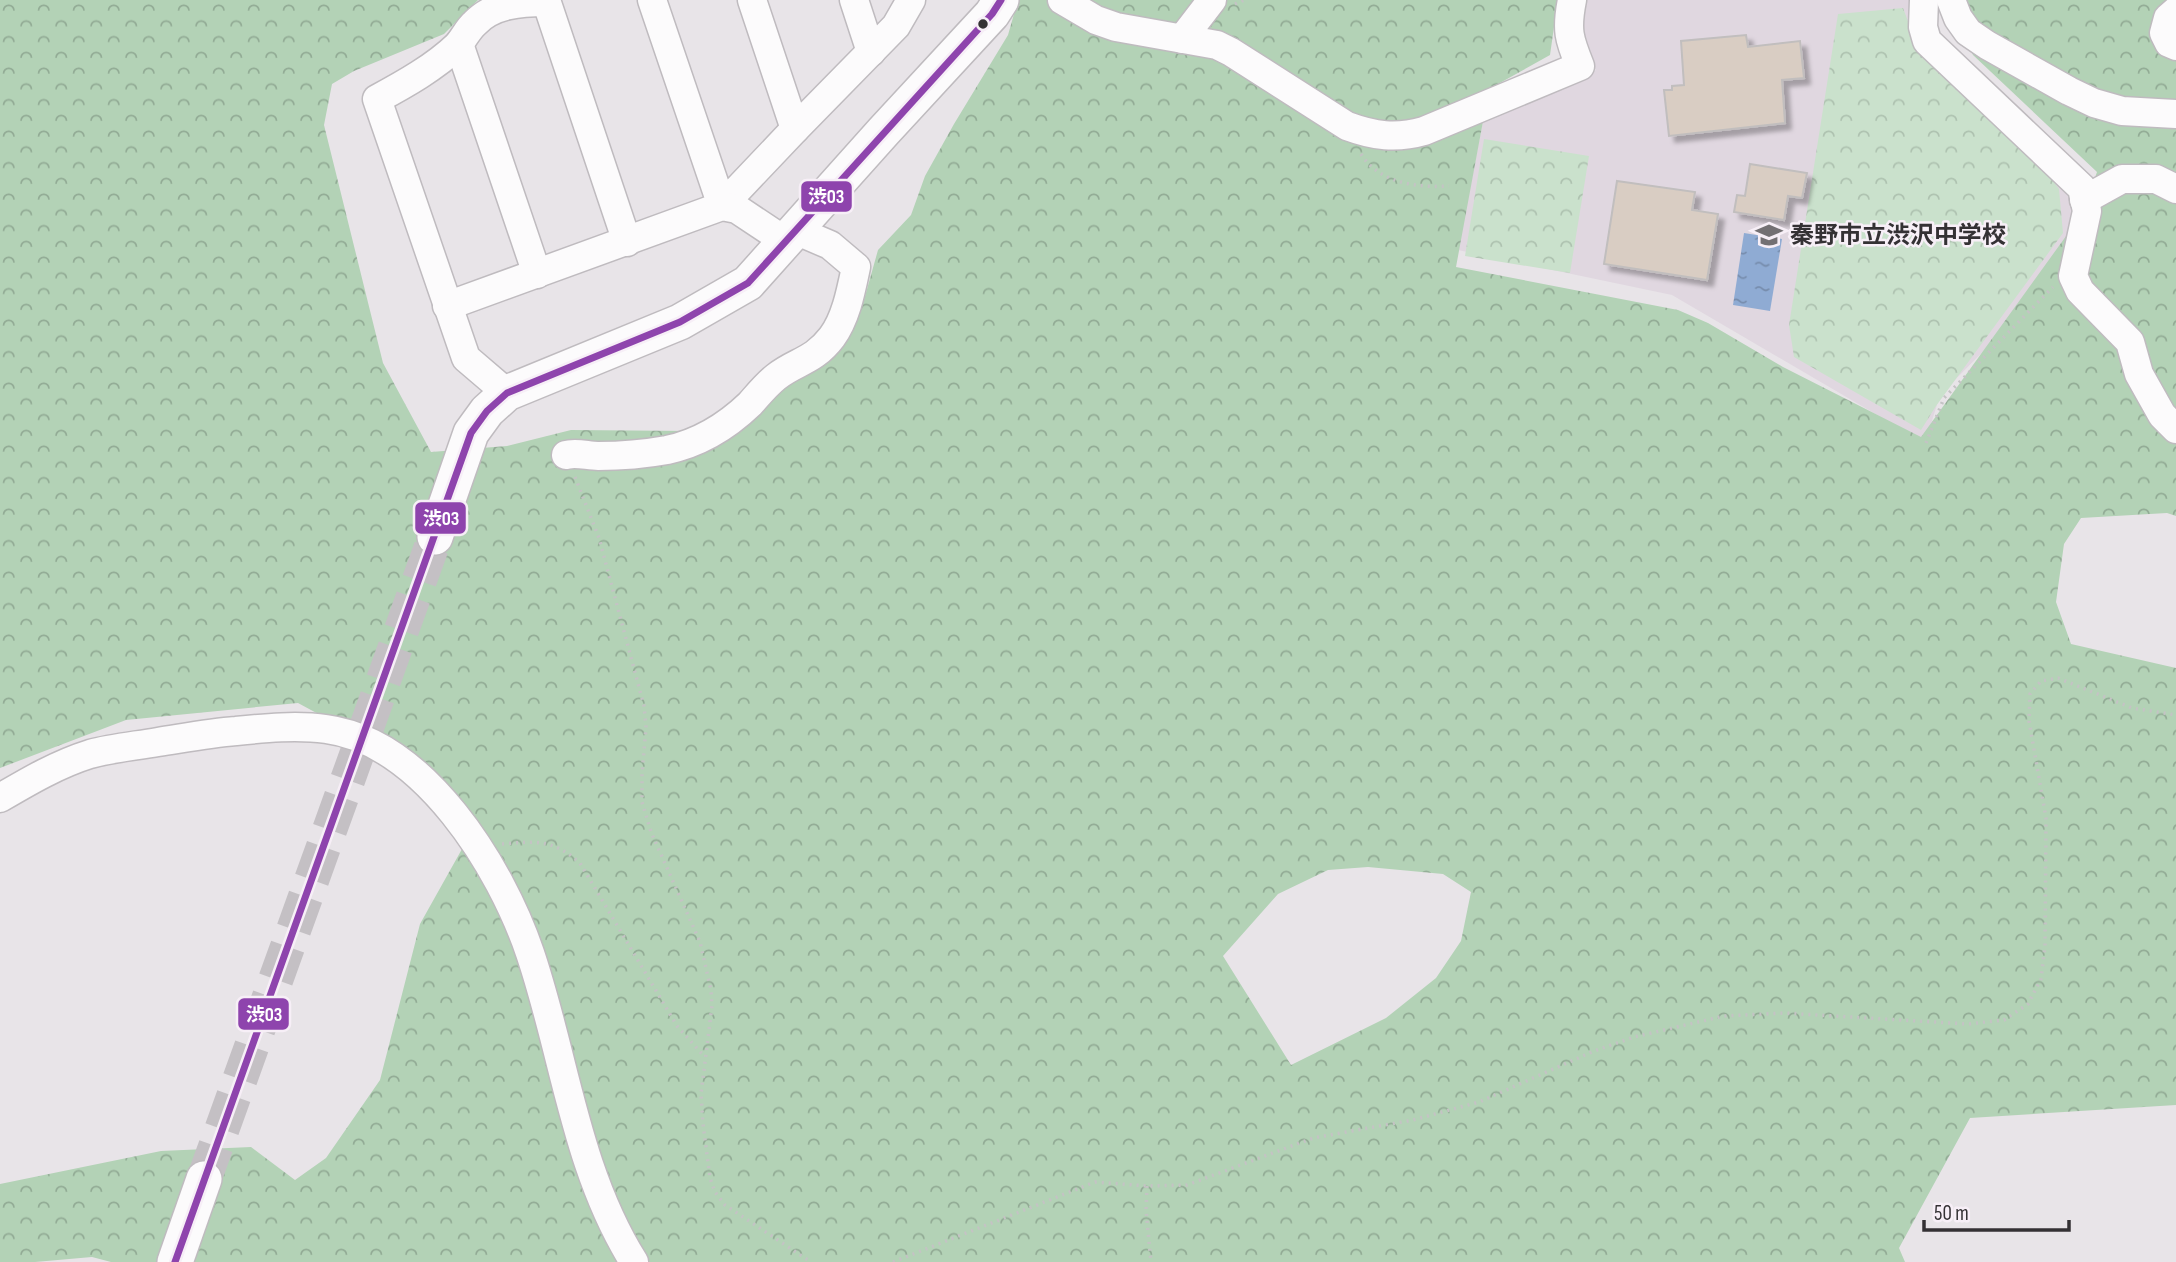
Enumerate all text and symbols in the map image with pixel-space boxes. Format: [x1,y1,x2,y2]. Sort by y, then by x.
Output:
unlabelled marker [976,17,990,31]
line badge: 渋03 [800,180,853,213]
text: 渋03 [808,186,844,209]
school or university icon: 秦野市立渋沢中学校 [1754,220,1784,250]
place label: 秦野市立渋沢中学校 [1790,221,2006,250]
line badge: 渋03 [414,501,467,535]
text: 渋03 [423,508,459,531]
line badge: 渋03 [237,997,290,1031]
text: 渋03 [246,1004,282,1027]
scale bar [1924,1188,2069,1232]
text: 50 m [1934,1201,1969,1226]

